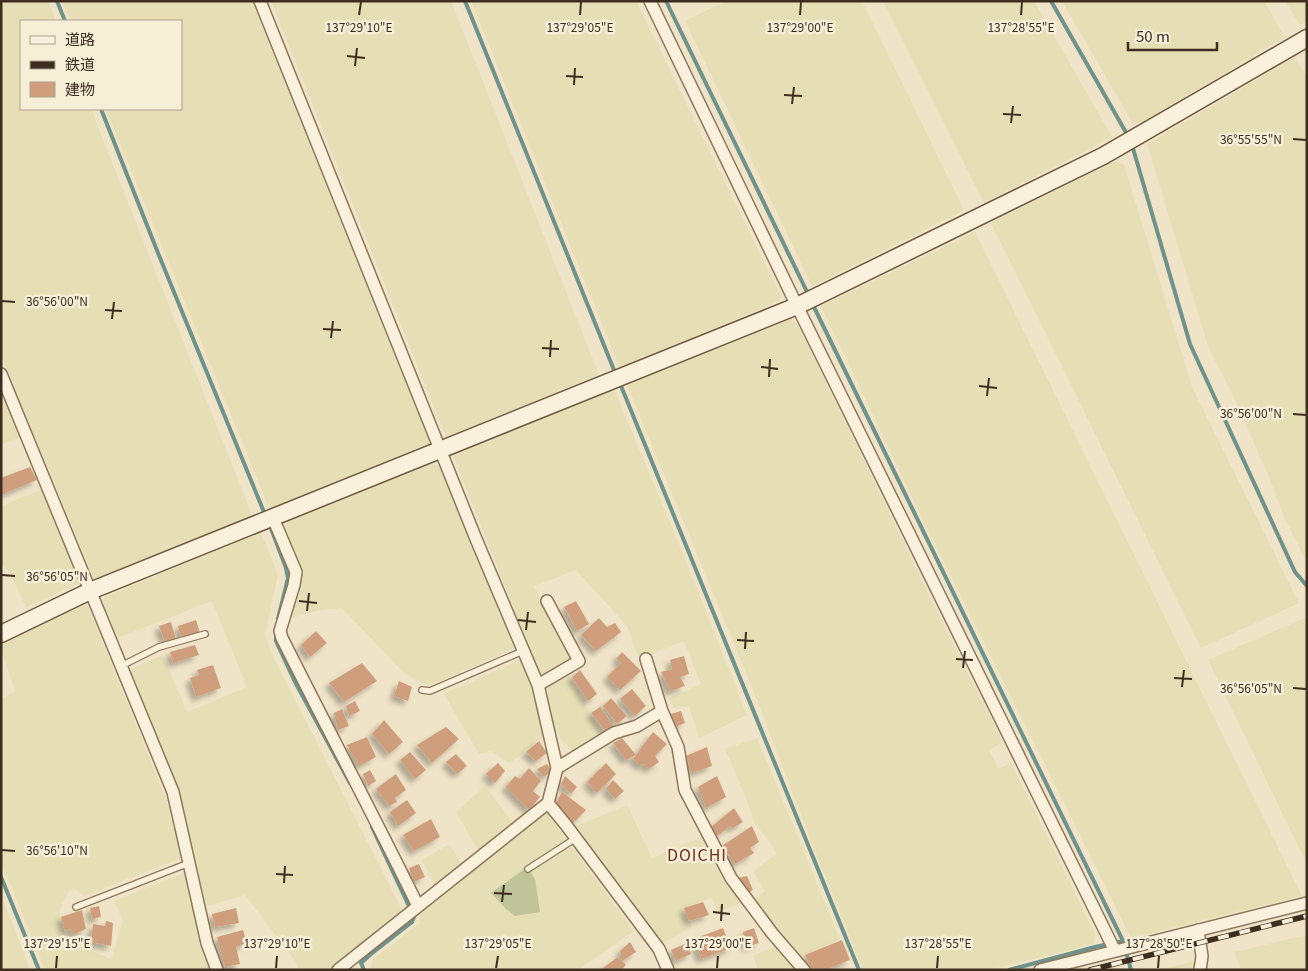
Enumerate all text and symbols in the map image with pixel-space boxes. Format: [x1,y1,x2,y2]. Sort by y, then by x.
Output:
text: 137°29'10"E [325,18,393,35]
text: 137°29'05"E [546,18,614,35]
text: 137°29'00"E [766,18,834,35]
text: 137°28'55"E [987,18,1055,35]
legend [20,20,182,110]
scale bar [1128,20,1217,52]
text: 50 m [1136,25,1170,46]
text: 道路 [65,28,95,49]
text: 鉄道 [65,53,95,74]
text: 建物 [65,78,95,99]
text: 36°55'55"N [1220,130,1282,147]
text: 36°56'00"N [26,292,88,309]
text: 36°56'00"N [1220,404,1282,421]
text: 36°56'05"N [26,567,88,584]
text: 36°56'05"N [1220,679,1282,696]
text: 36°56'10"N [26,841,88,858]
district label: DOICHI [667,842,727,866]
text: 137°29'15"E [23,934,91,951]
text: 137°29'10"E [243,934,311,951]
text: 137°29'05"E [464,934,532,951]
text: 137°29'00"E [684,934,752,951]
text: 137°28'55"E [904,934,972,951]
text: 137°28'50"E [1125,934,1193,951]

